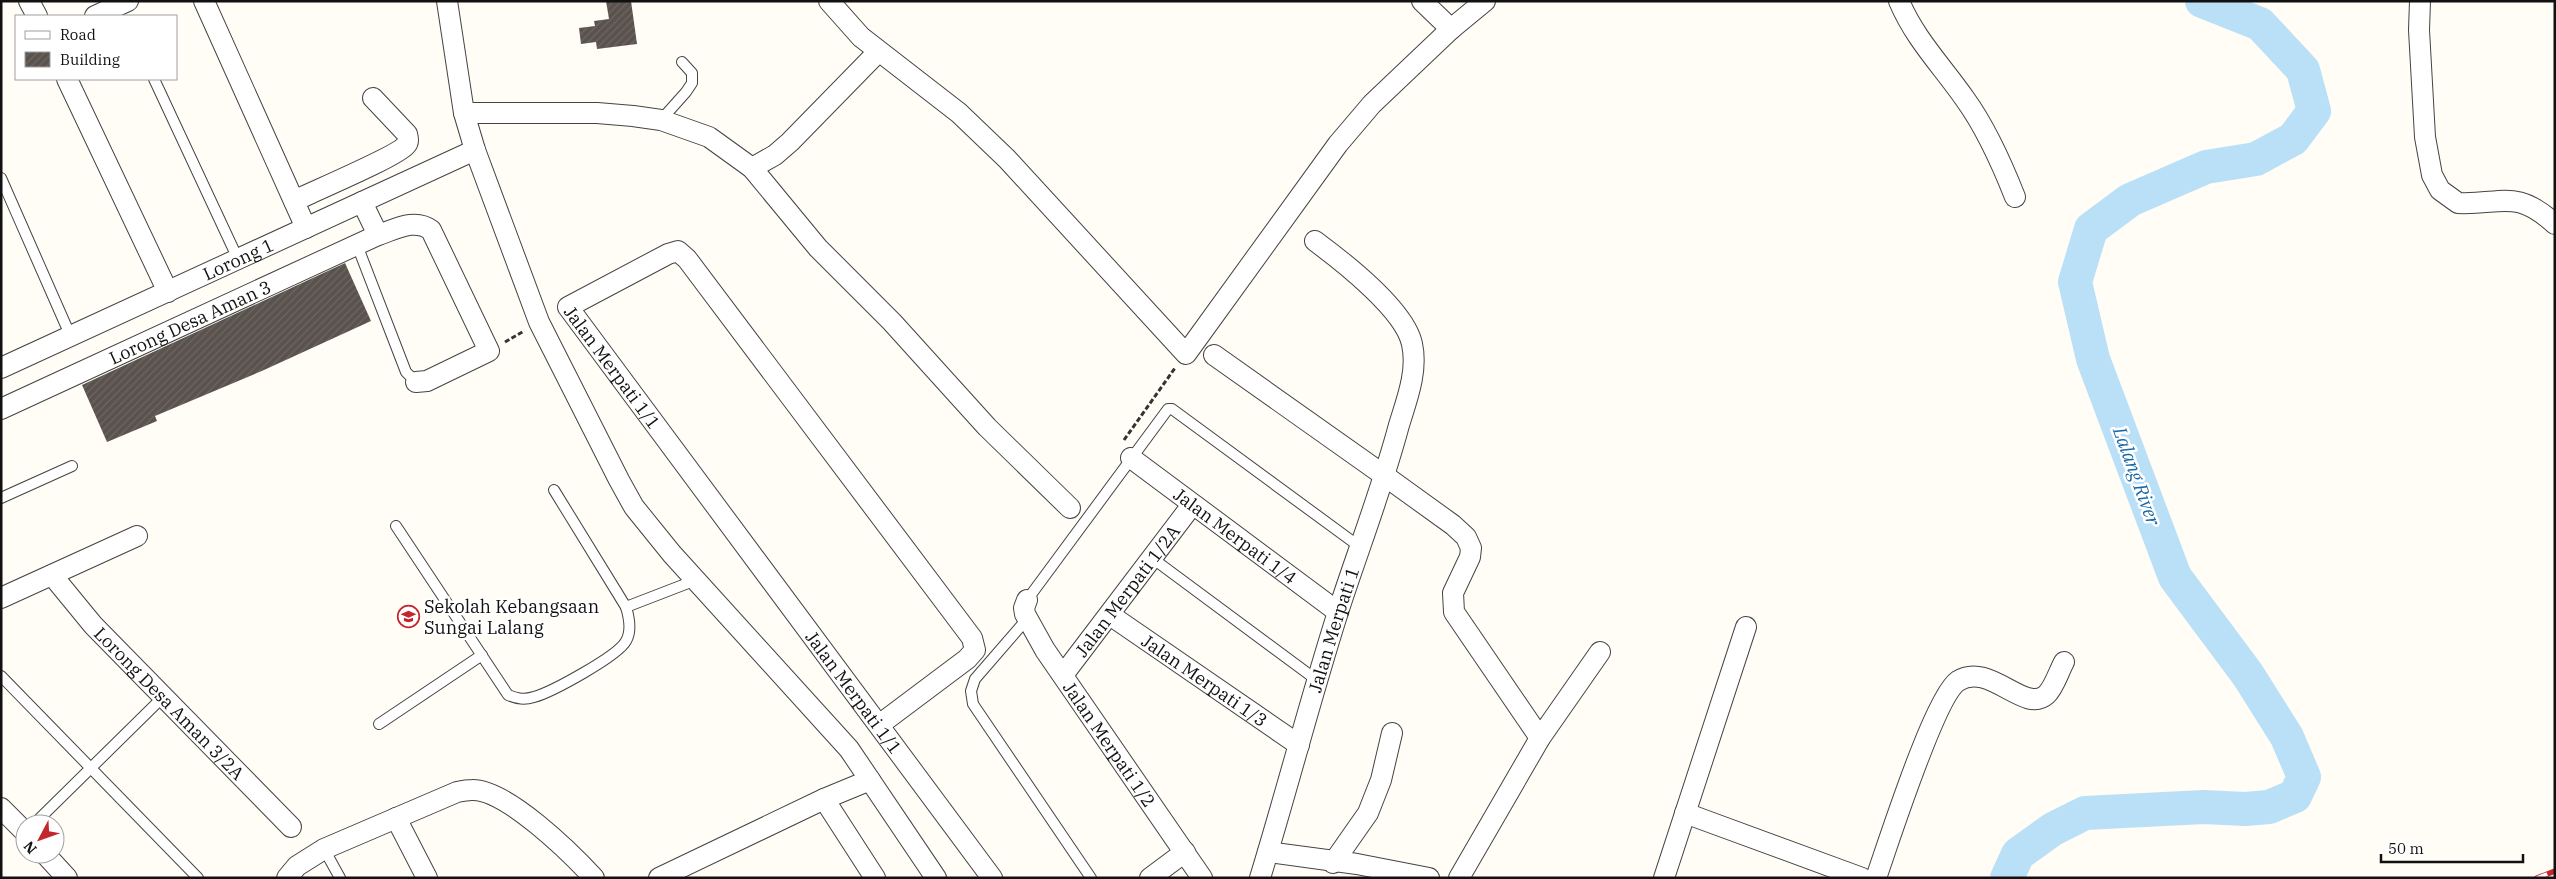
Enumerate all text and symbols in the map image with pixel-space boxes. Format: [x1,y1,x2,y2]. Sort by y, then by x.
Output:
legend [15,15,178,80]
text: Road [60,25,96,44]
text: Building [60,50,120,69]
street label: Lorong 1 [199,233,277,285]
street label: Lorong Desa Aman 3 [105,275,274,369]
street label: Jalan Merpati 1/1 [559,301,666,433]
water label: Lalang River [2108,423,2166,529]
street label: Jalan Merpati 1/4 [1169,482,1301,589]
street label: Jalan Merpati 1/2A [1070,519,1185,661]
street label: Jalan Merpati 1 [1303,564,1364,695]
place label: Sekolah Kebangsaan Sungai Lalang [424,595,599,639]
school or university icon: Sekolah Kebangsaan Sungai Lalang [396,604,420,628]
street label: Lorong Desa Aman 3/2A [89,622,250,785]
street label: Jalan Merpati 1/1 [801,626,907,758]
street label: Jalan Merpati 1/3 [1137,629,1272,731]
street label: Jalan Merpati 1/2 [1058,677,1161,811]
north arrow [15,814,65,864]
scale bar [2381,832,2524,864]
text: N [20,837,41,858]
text: 50 m [2388,839,2424,858]

